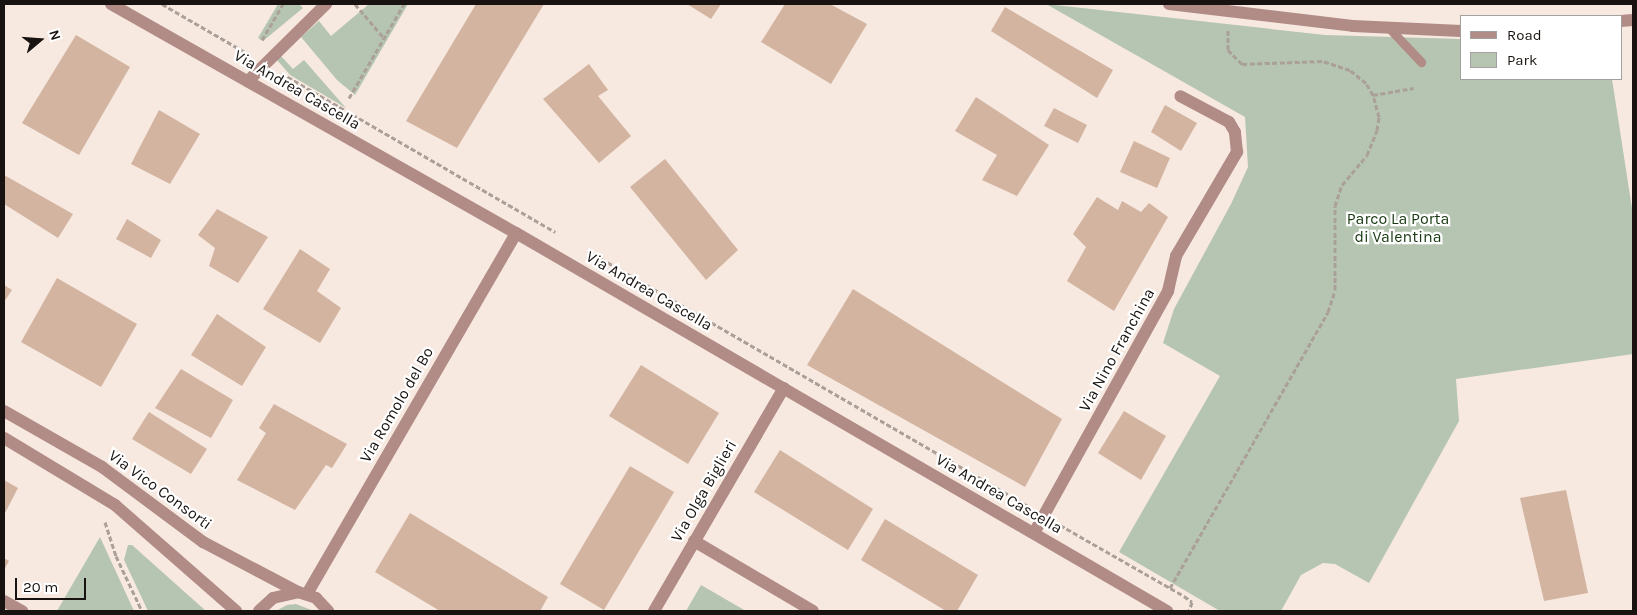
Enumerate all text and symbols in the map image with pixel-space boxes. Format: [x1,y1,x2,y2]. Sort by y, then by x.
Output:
north arrow [15,15,65,65]
legend [1460,15,1622,80]
text: Road [1507,26,1542,44]
text: N [45,28,64,43]
street label: Via Andrea Cascella [230,46,364,134]
text: Park [1507,51,1537,69]
park label: Parco La Porta di Valentina [1347,209,1449,247]
street label: Via Andrea Cascella [582,247,716,335]
street label: Via Nino Franchina [1075,285,1159,415]
street label: Via Romolo del Bo [356,344,438,466]
street label: Via Olga Biglieri [667,437,741,545]
street label: Via Vico Consorti [105,446,215,534]
street label: Via Andrea Cascella [932,450,1066,538]
scale bar [18,568,89,600]
text: 20 m [23,578,58,596]

